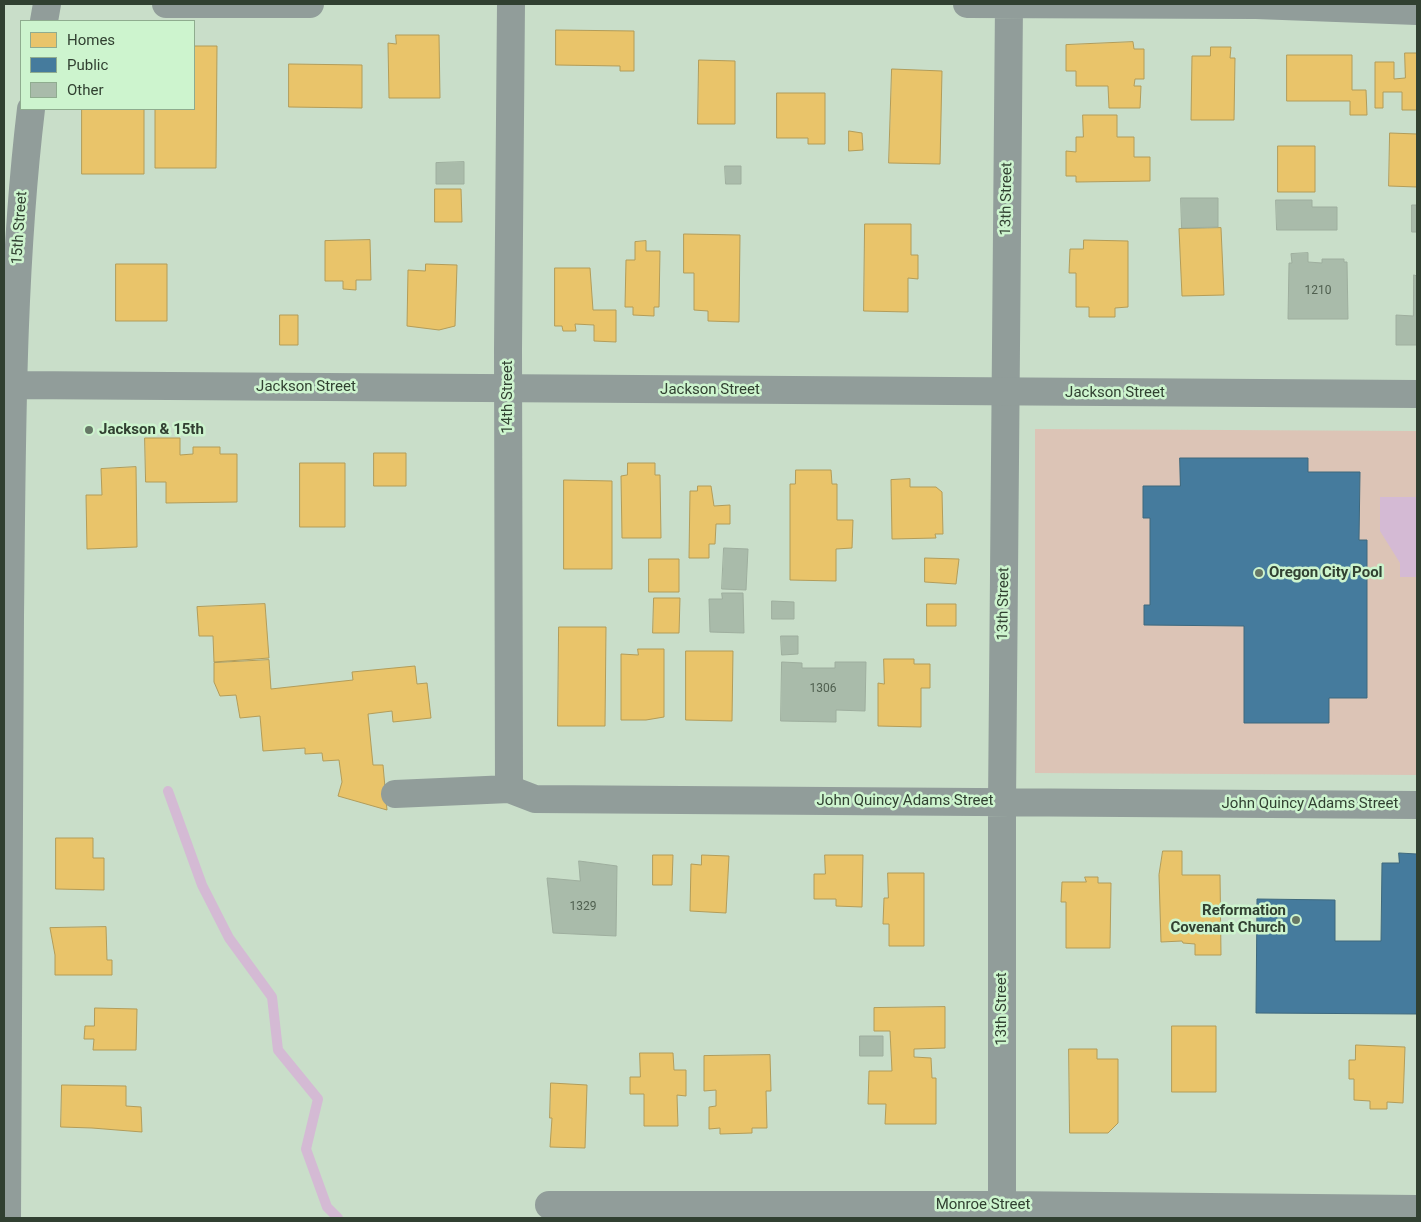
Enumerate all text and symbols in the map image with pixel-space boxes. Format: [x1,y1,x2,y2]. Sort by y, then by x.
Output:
legend [20,20,195,110]
text: Homes [67,31,115,49]
text: Public [67,56,108,74]
text: Other [67,81,104,99]
street label: 13th Street [997,162,1017,236]
street label: 15th Street [8,191,32,265]
house number: 1210 [1305,284,1331,298]
street label: 14th Street [499,360,517,434]
street label: Jackson Street [256,378,356,396]
street label: Jackson Street [660,381,760,399]
street label: Jackson Street [1065,384,1165,402]
place label: Jackson & 15th [99,421,204,439]
marker: Jackson & 15th [83,424,95,436]
place label: Oregon City Pool [1269,564,1383,582]
street label: 13th Street [994,567,1014,641]
marker: Oregon City Pool [1253,567,1265,579]
house number: 1306 [810,682,836,696]
street label: John Quincy Adams Street [817,792,993,810]
street label: John Quincy Adams Street [1222,795,1398,813]
house number: 1329 [570,900,596,914]
place label: Reformation Covenant Church [1170,902,1286,937]
marker: Reformation Covenant Church [1290,914,1302,926]
street label: 13th Street [993,972,1011,1046]
street label: Monroe Street [936,1196,1030,1214]

